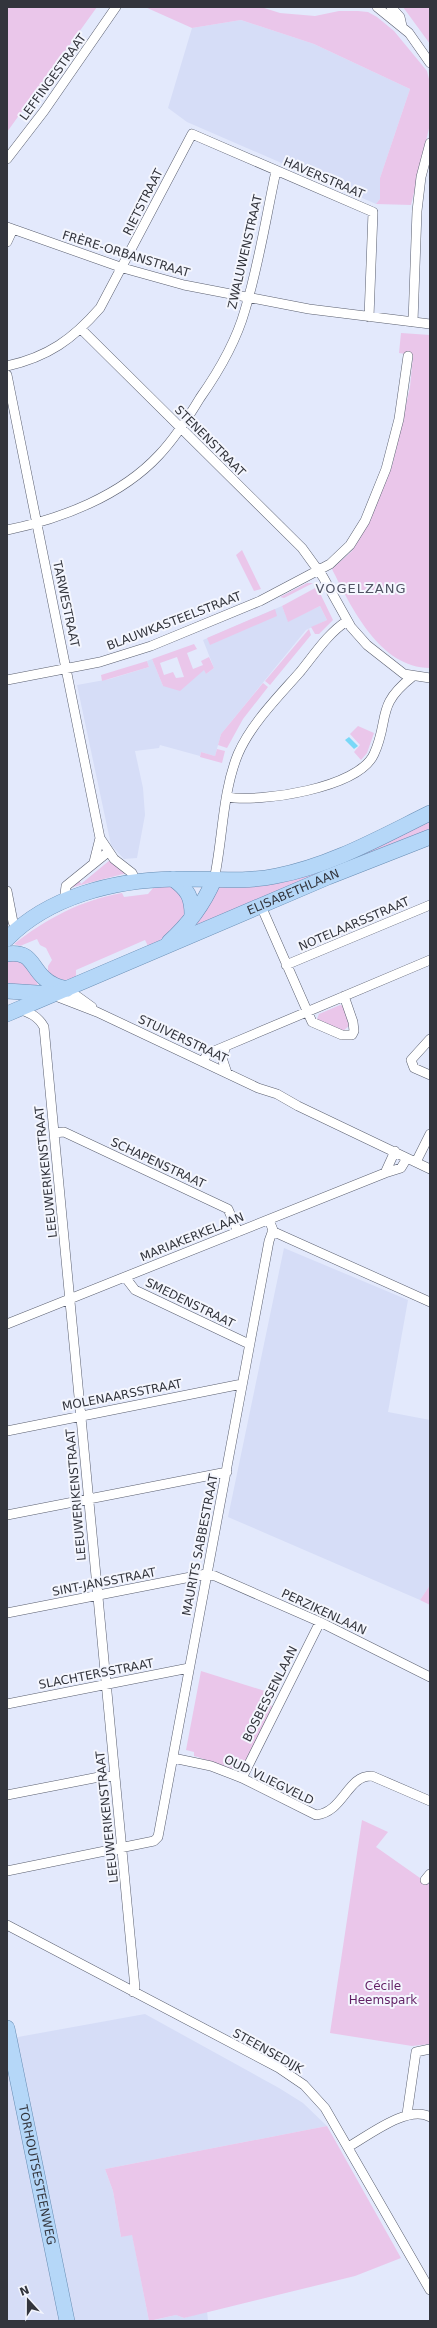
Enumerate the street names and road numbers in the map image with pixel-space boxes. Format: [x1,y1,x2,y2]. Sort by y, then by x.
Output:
street label: LEFFINGESTRAAT [17,31,89,123]
street label: HAVERSTRAAT [281,155,367,202]
street label: RIETSTRAAT [120,166,166,238]
street label: ZWALUWENSTRAAT [225,193,265,311]
street label: FRÈRE-ORBANSTRAAT [61,227,192,280]
street label: STENENSTRAAT [172,403,249,480]
street label: TARWESTRAAT [50,559,82,649]
street label: BLAUWKASTEELSTRAAT [105,589,244,653]
street label: ELISABETHLAAN [245,866,341,918]
street label: NOTELAARSSTRAAT [297,894,412,954]
street label: STUIVERSTRAAT [136,1012,231,1066]
street label: LEEUWERIKENSTRAAT [32,1105,60,1239]
street label: SCHAPENSTRAAT [108,1135,208,1191]
street label: MARIAKERKELAAN [138,1210,246,1264]
street label: SMEDENSTRAAT [143,1275,237,1331]
street label: MOLENAARSSTRAAT [61,1376,184,1413]
street label: LEEUWERIKENSTRAAT [63,1428,89,1562]
street label: MAURITS SABBESTRAAT [179,1472,221,1617]
street label: SINT-JANSSTRAAT [51,1565,158,1599]
street label: PERZIKENLAAN [279,1586,369,1638]
street label: BOSBESSENLAAN [240,1644,300,1744]
street label: SLACHTERSSTRAAT [37,1656,155,1692]
street label: LEEUWERIKENSTRAAT [93,1750,121,1884]
street label: OUD VLIEGVELD [222,1752,316,1808]
street label: STEENSEDIJK [230,2026,307,2077]
street label: TORHOUTSESTEENWEG [16,2103,58,2246]

